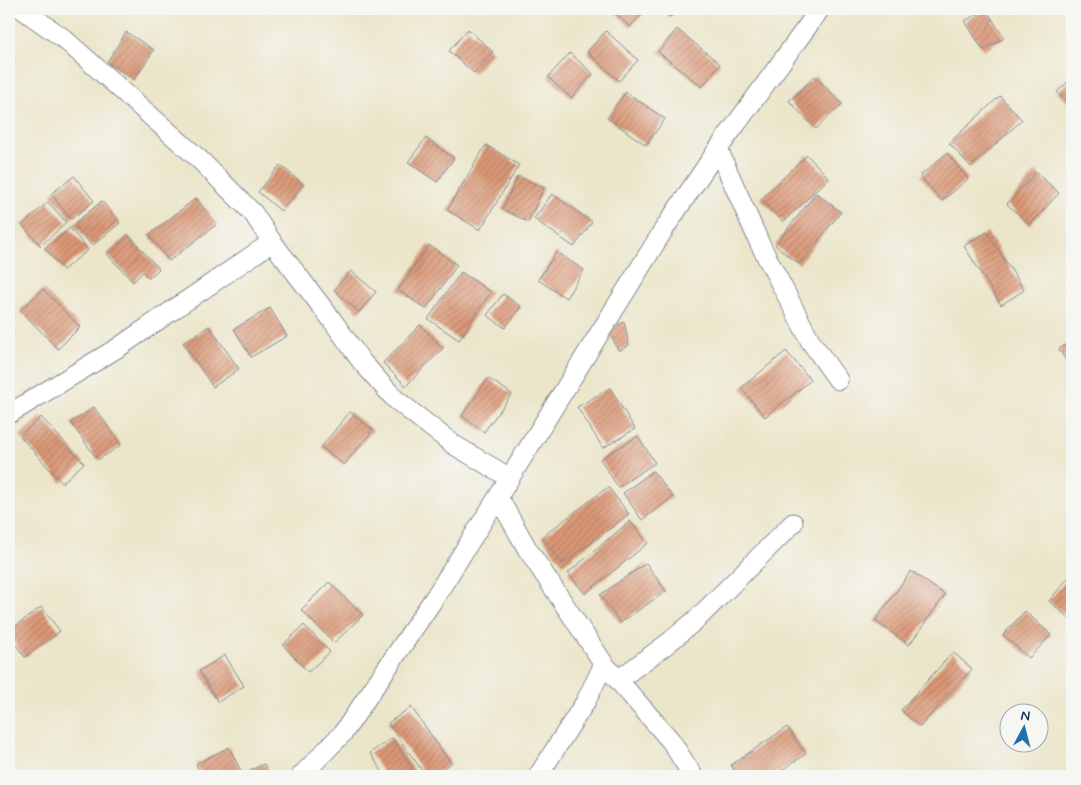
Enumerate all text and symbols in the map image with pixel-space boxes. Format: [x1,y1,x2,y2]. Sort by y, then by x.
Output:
north arrow [998,702,1048,752]
text: N [1020,707,1031,726]

